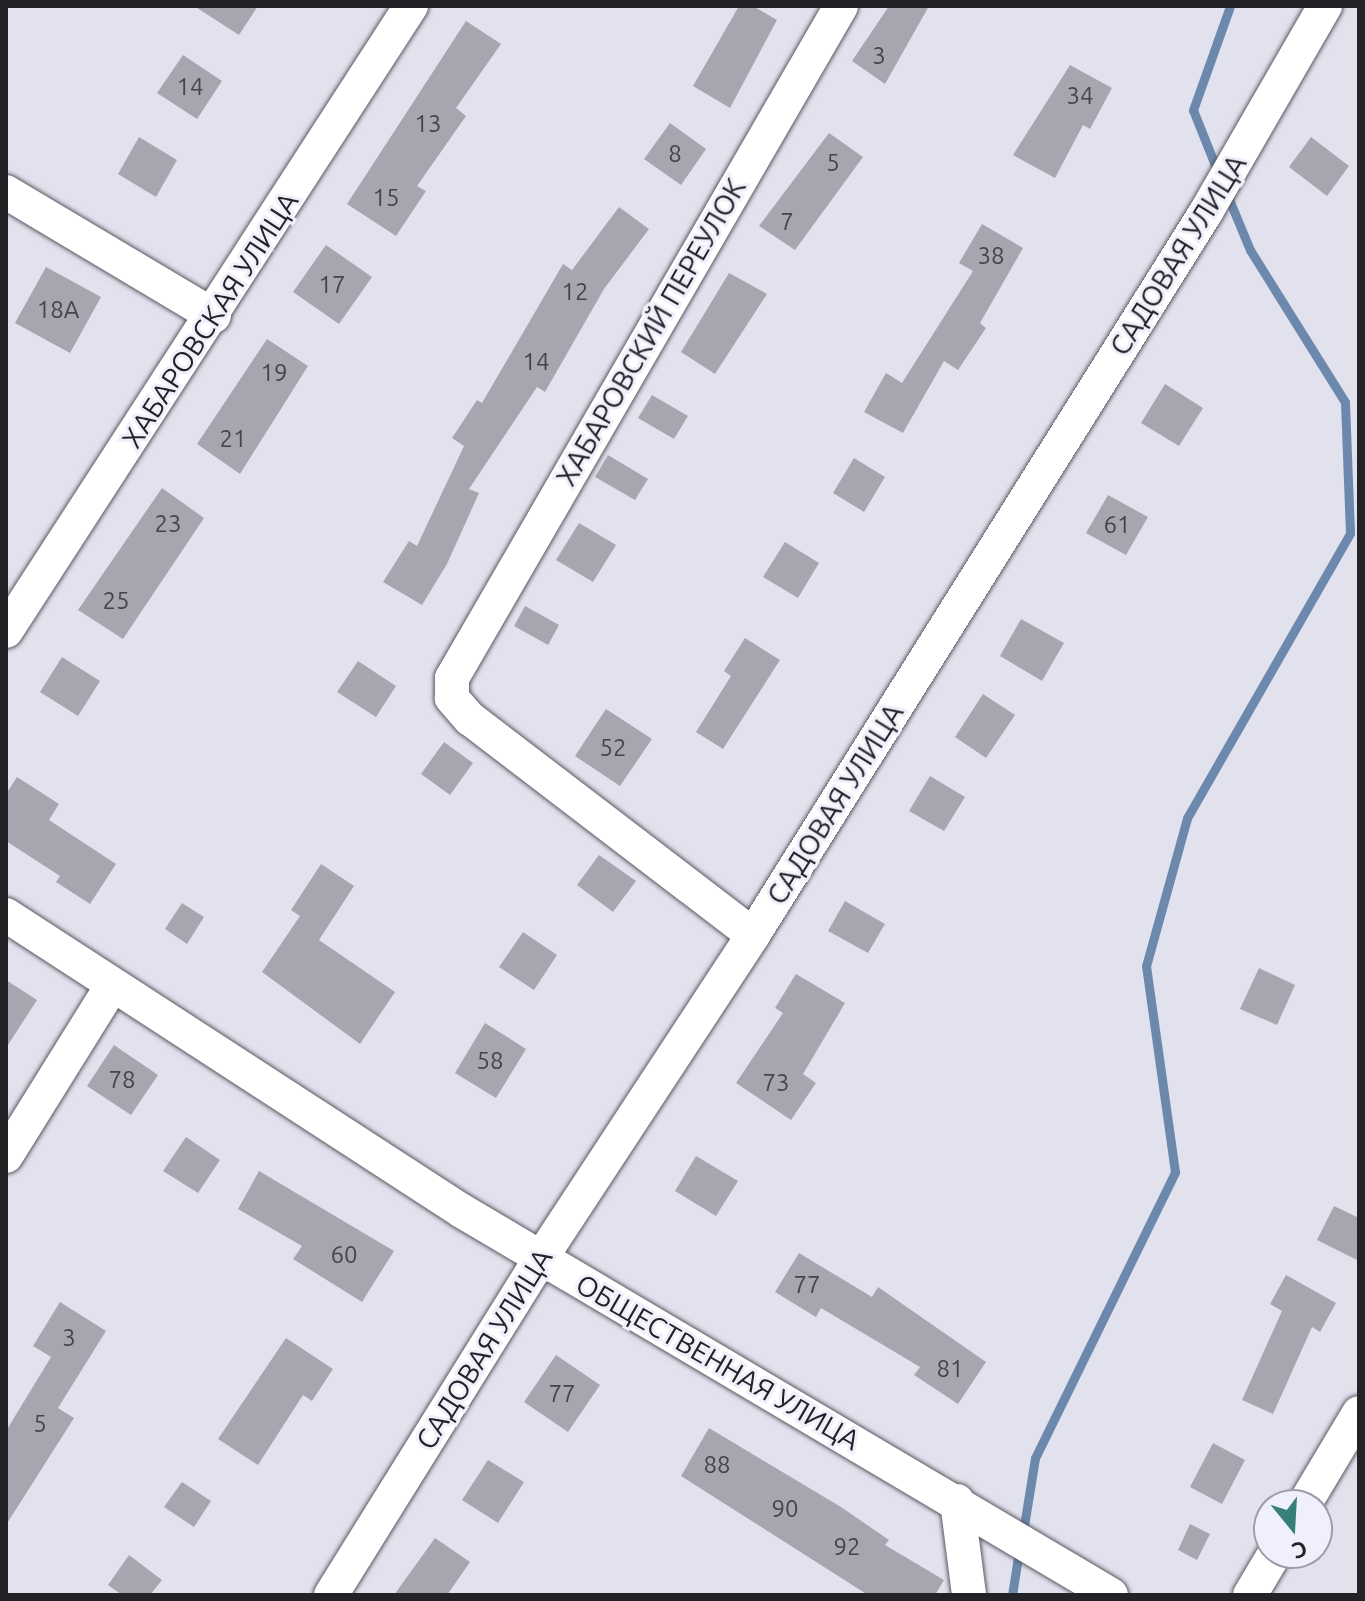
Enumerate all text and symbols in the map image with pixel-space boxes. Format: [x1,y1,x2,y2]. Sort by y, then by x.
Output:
house number: 3 [872,42,886,70]
house number: 14 [176,73,204,101]
house number: 34 [1066,82,1094,110]
house number: 13 [414,110,442,138]
house number: 8 [668,140,682,168]
house number: 5 [826,149,840,177]
street label: САДОВАЯ УЛИЦА [1103,149,1253,361]
street label: ХАБАРОВСКИЙ ПЕРЕУЛОК [549,173,753,491]
house number: 15 [372,184,400,212]
street label: ХАБАРОВСКАЯ УЛИЦА [115,186,305,454]
house number: 7 [780,208,794,236]
house number: 38 [977,242,1005,270]
house number: 17 [318,271,346,299]
house number: 12 [561,278,589,306]
house number: 18А [37,296,79,324]
house number: 14 [522,348,550,376]
house number: 19 [260,359,288,387]
house number: 21 [219,425,247,453]
house number: 23 [154,510,182,538]
house number: 61 [1103,511,1131,539]
house number: 25 [102,587,130,615]
street label: САДОВАЯ УЛИЦА [760,698,910,910]
house number: 52 [599,734,627,762]
house number: 58 [476,1047,504,1075]
house number: 78 [108,1066,136,1094]
house number: 73 [762,1069,790,1097]
house number: 60 [330,1241,358,1269]
street label: САДОВАЯ УЛИЦА [409,1243,559,1455]
street label: ОБЩЕСТВЕННАЯ УЛИЦА [570,1267,866,1457]
house number: 77 [793,1271,821,1299]
house number: 3 [62,1324,76,1352]
house number: 81 [936,1355,964,1383]
house number: 77 [548,1380,576,1408]
house number: 5 [33,1410,47,1438]
house number: 88 [703,1451,731,1479]
north arrow [1253,1489,1333,1569]
house number: 90 [771,1495,799,1523]
house number: 92 [833,1533,861,1561]
text: С [1289,1536,1311,1564]

